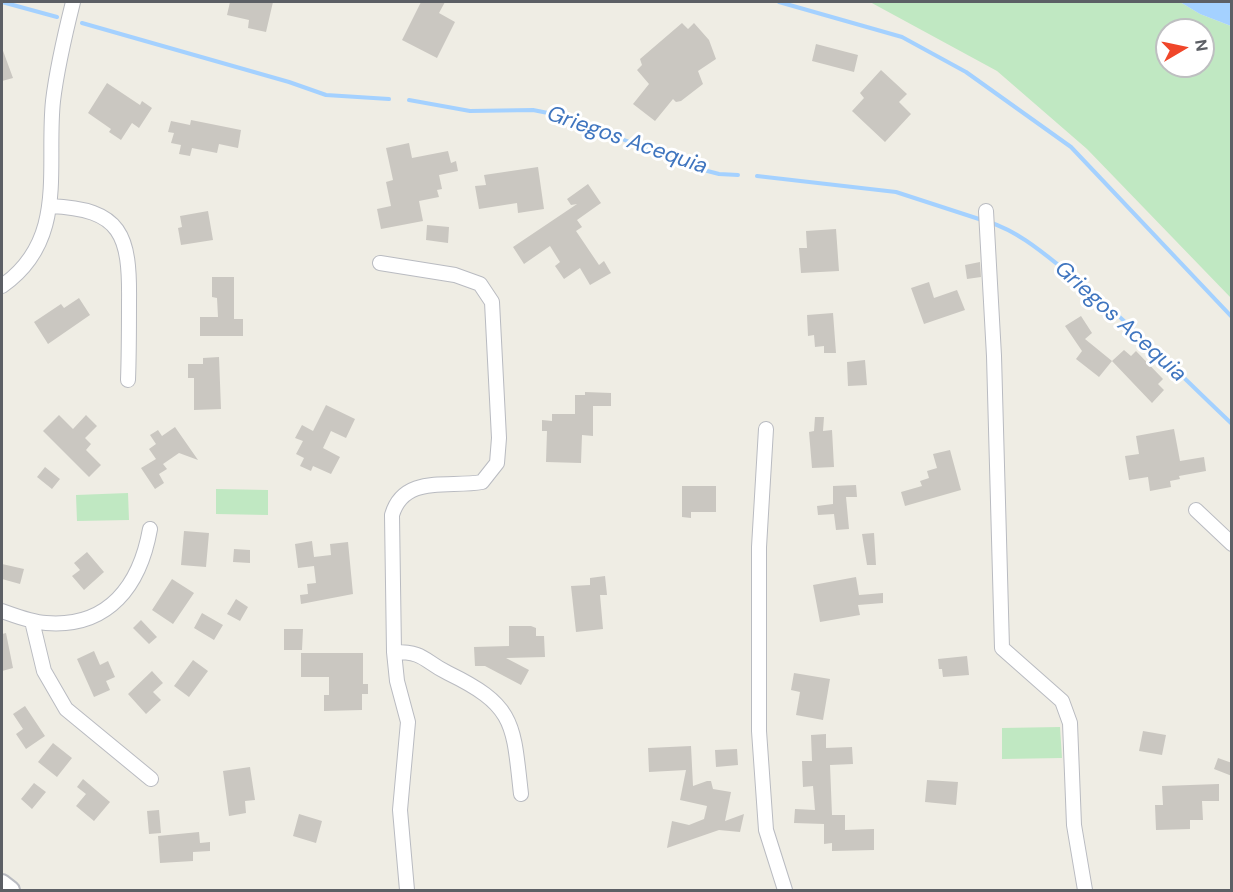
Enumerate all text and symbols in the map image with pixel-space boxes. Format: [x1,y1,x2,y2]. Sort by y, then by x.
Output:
north arrow [1155,18,1215,78]
text: N [1190,38,1213,53]
water label: Griegos Acequia [543,101,711,181]
water label: Griegos Acequia [1049,256,1191,388]

